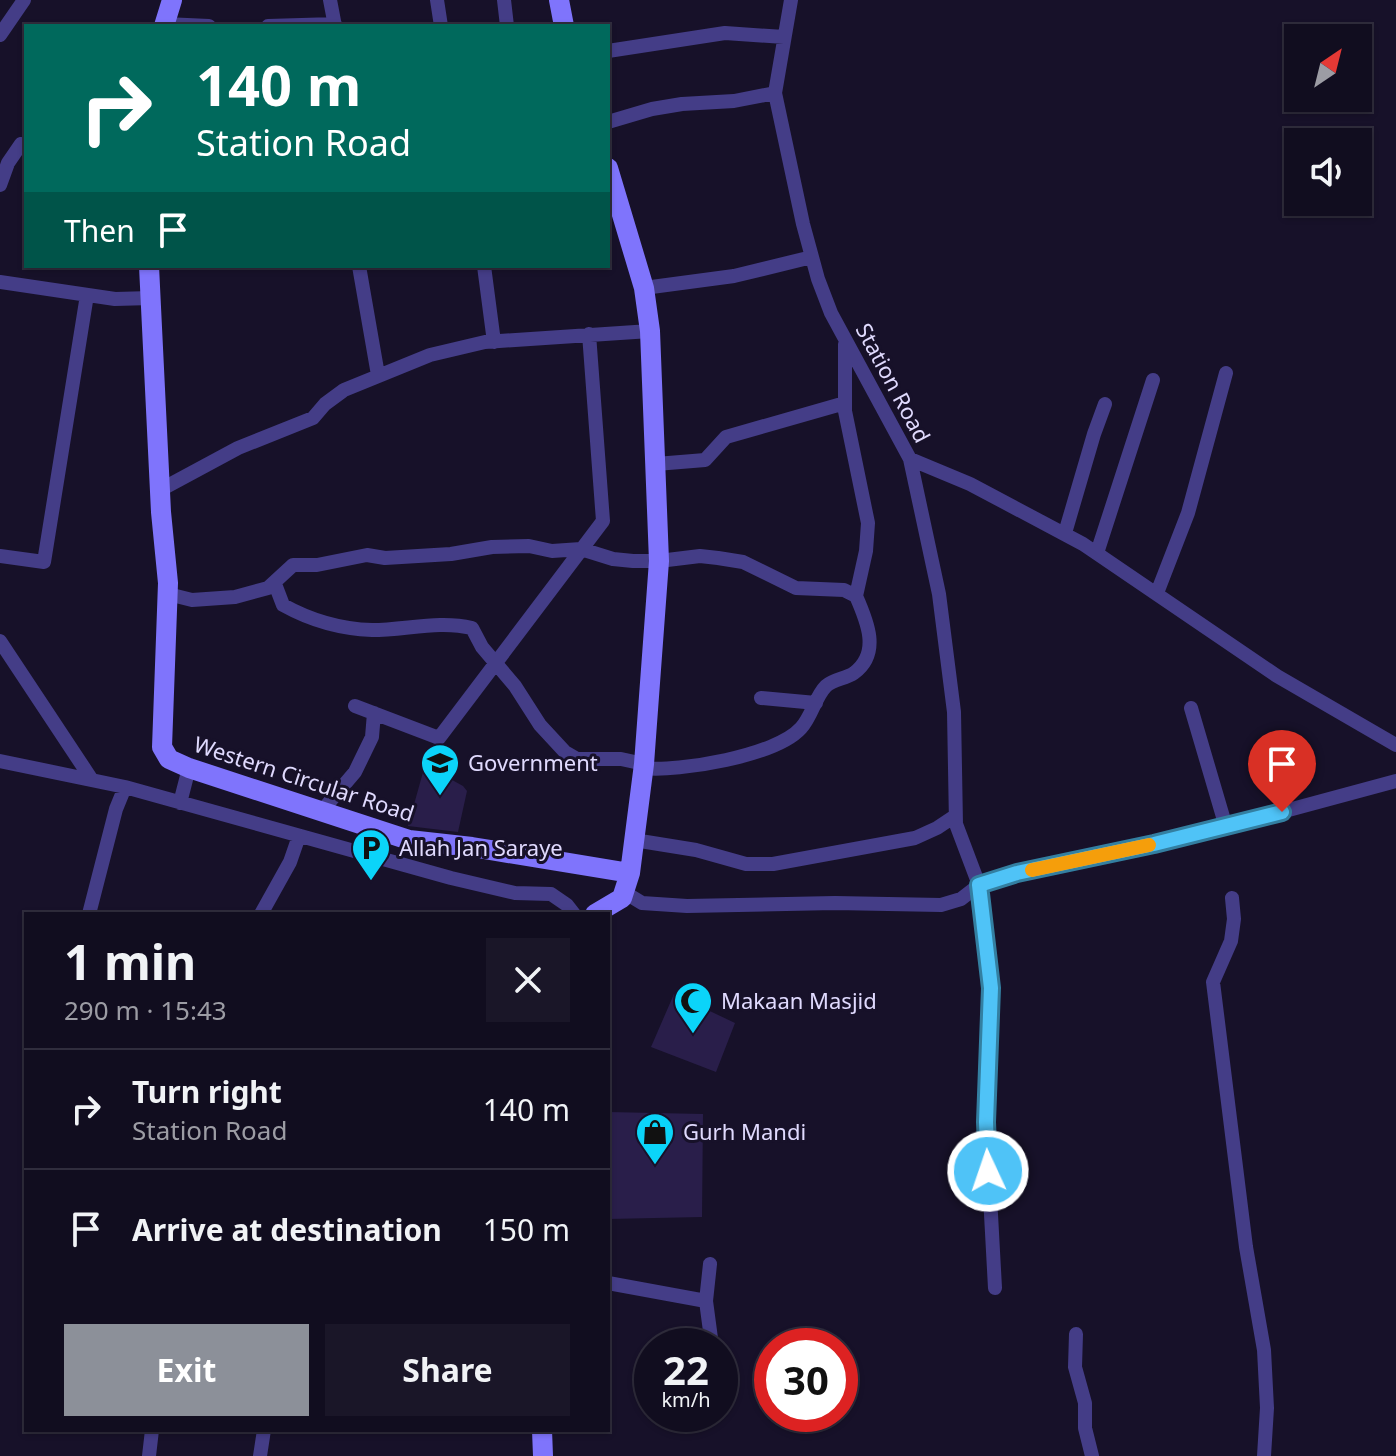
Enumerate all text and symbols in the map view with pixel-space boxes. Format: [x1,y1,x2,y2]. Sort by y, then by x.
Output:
north arrow [1284,24,1372,112]
map controls [1284,24,1372,216]
text: 140 m [196,46,361,122]
icon: right [64,56,168,160]
text: Station Road [196,118,411,167]
button: sound [1284,128,1372,216]
icon: arrive [151,208,195,252]
text: Then [64,210,135,251]
street label: Station Road [850,317,938,448]
street label: Western Circular Road [190,728,418,828]
pin [1248,730,1316,812]
school or university icon: Government [419,742,461,797]
icon: arrive [1260,742,1304,786]
place label: Government [468,747,598,777]
parking icon: Allah Jan Saraye [350,827,392,882]
place label: Allah Jan Saraye [399,832,563,862]
text: 1 min [64,929,196,994]
button: close [486,938,570,1022]
mosque icon: Makaan Masjid [672,980,714,1035]
place label: Makaan Masjid [721,985,877,1015]
text: 290 m · 15:43 [64,992,227,1028]
text: Turn right [132,1071,282,1112]
icon: right [64,1087,108,1131]
text: 140 m [483,1089,570,1130]
shop icon: Gurh Mandi [634,1111,676,1166]
text: Station Road [132,1112,287,1148]
place label: Gurh Mandi [683,1116,806,1146]
position arrow [946,1129,1030,1213]
icon: arrive [64,1207,108,1251]
text: Arrive at destination [132,1209,442,1250]
text: 150 m [483,1209,570,1250]
button: Exit [64,1324,309,1416]
button: Share [325,1324,570,1416]
speed limit sign: 30 [754,1328,858,1432]
text: 22 [663,1342,709,1397]
text: km/h [661,1386,711,1413]

